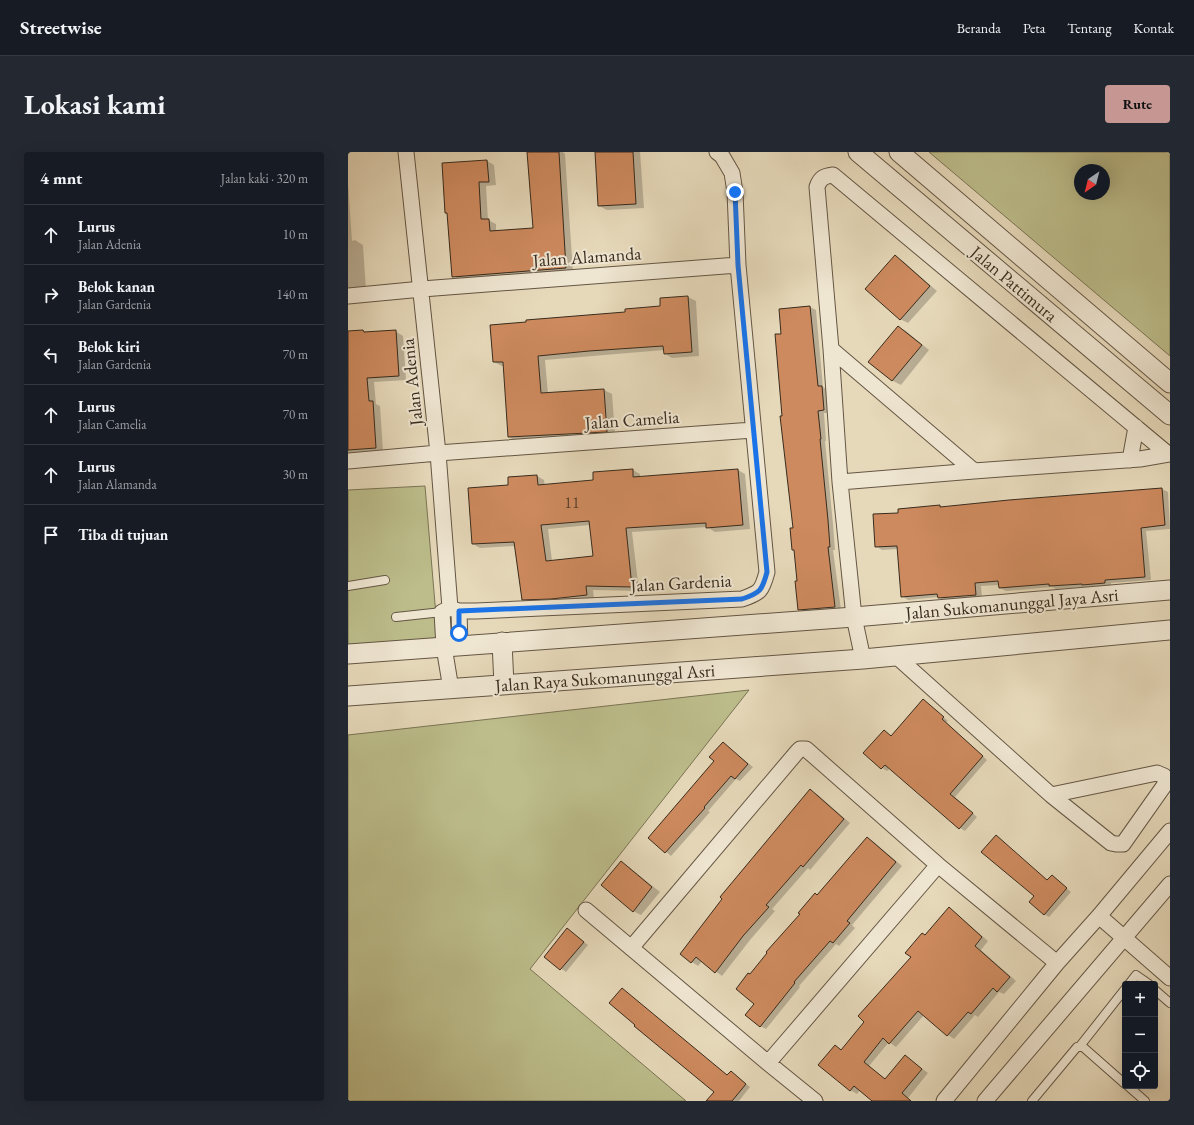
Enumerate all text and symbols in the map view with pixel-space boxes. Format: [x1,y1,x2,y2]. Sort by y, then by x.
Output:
text: Streetwise [20,15,102,40]
text: Beranda [957,19,1001,37]
text: Peta [1023,19,1045,37]
text: Tentang [1067,19,1112,37]
text: Kontak [1134,19,1174,37]
button: Rute [1105,85,1170,123]
text: Lokasi kami [24,86,165,122]
north arrow [1074,164,1110,200]
text: 4 mnt [40,167,82,189]
text: Jalan kaki · 320 m [221,170,308,187]
route end [726,183,744,201]
text: Lurus [78,217,115,236]
icon: ahead [40,224,62,246]
text: 10 m [283,226,308,243]
text: Jalan Adenia [78,236,141,253]
street label: Jalan Pattimura [965,239,1063,327]
street label: Jalan Alamanda [530,241,643,272]
text: Belok kanan [78,277,155,296]
icon: right [40,284,62,306]
text: 140 m [277,286,308,303]
text: Jalan Gardenia [78,296,151,313]
street label: Jalan Adenia [395,336,428,429]
text: Belok kiri [78,337,140,356]
icon: left [40,344,62,366]
text: 70 m [283,346,308,363]
text: Jalan Gardenia [78,356,151,373]
text: Lurus [78,397,115,416]
icon: ahead [40,404,62,426]
street label: Jalan Camelia [582,405,681,434]
text: 70 m [283,406,308,423]
text: Jalan Camelia [78,416,146,433]
text: Lurus [78,457,115,476]
icon: ahead [40,464,62,486]
text: 30 m [283,466,308,483]
text: Jalan Alamanda [78,476,157,493]
house number: 11 [564,492,580,513]
icon: arrive [40,524,62,546]
text: Tiba di tujuan [78,525,168,544]
street label: Jalan Gardenia [628,568,733,597]
street label: Jalan Sukomanunggal Jaya Asri [902,583,1120,624]
route start [450,624,468,642]
street label: Jalan Raya Sukomanunggal Asri [492,658,716,697]
map controls [1122,981,1158,1089]
button: + [1122,981,1158,1017]
button: − [1122,1017,1158,1053]
button: locate [1122,1053,1158,1089]

